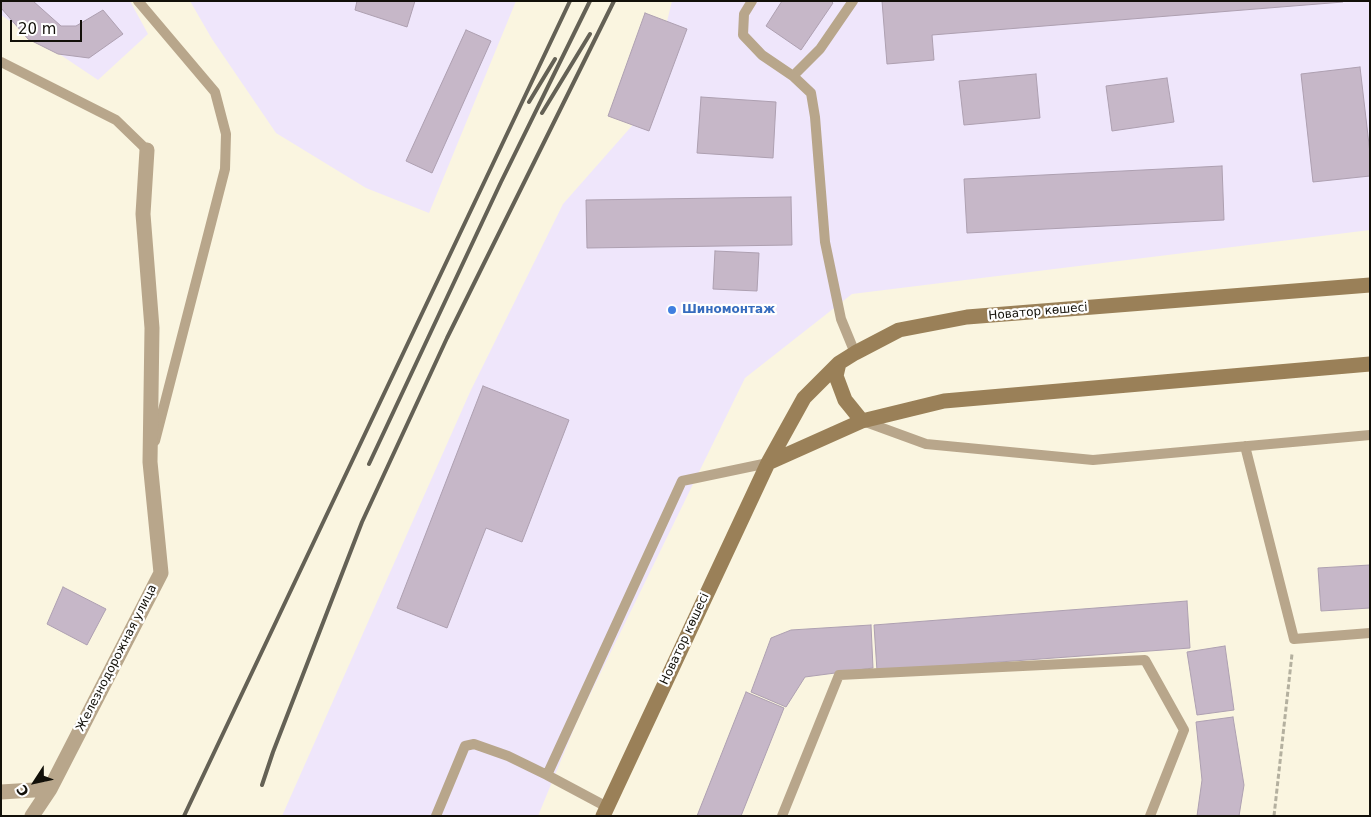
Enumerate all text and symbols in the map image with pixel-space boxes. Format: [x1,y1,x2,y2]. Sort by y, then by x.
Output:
scale bar [12,10,85,42]
text: 20 m [18,20,56,38]
street label: Новатор көшесі [988,300,1088,324]
place label: Шиномонтаж [682,303,775,317]
marker: Шиномонтаж [666,304,678,316]
street label: Железнодорожная улица [74,582,160,734]
street label: Новатор көшесі [657,591,713,687]
north arrow [10,757,60,807]
text: С [13,782,32,799]

